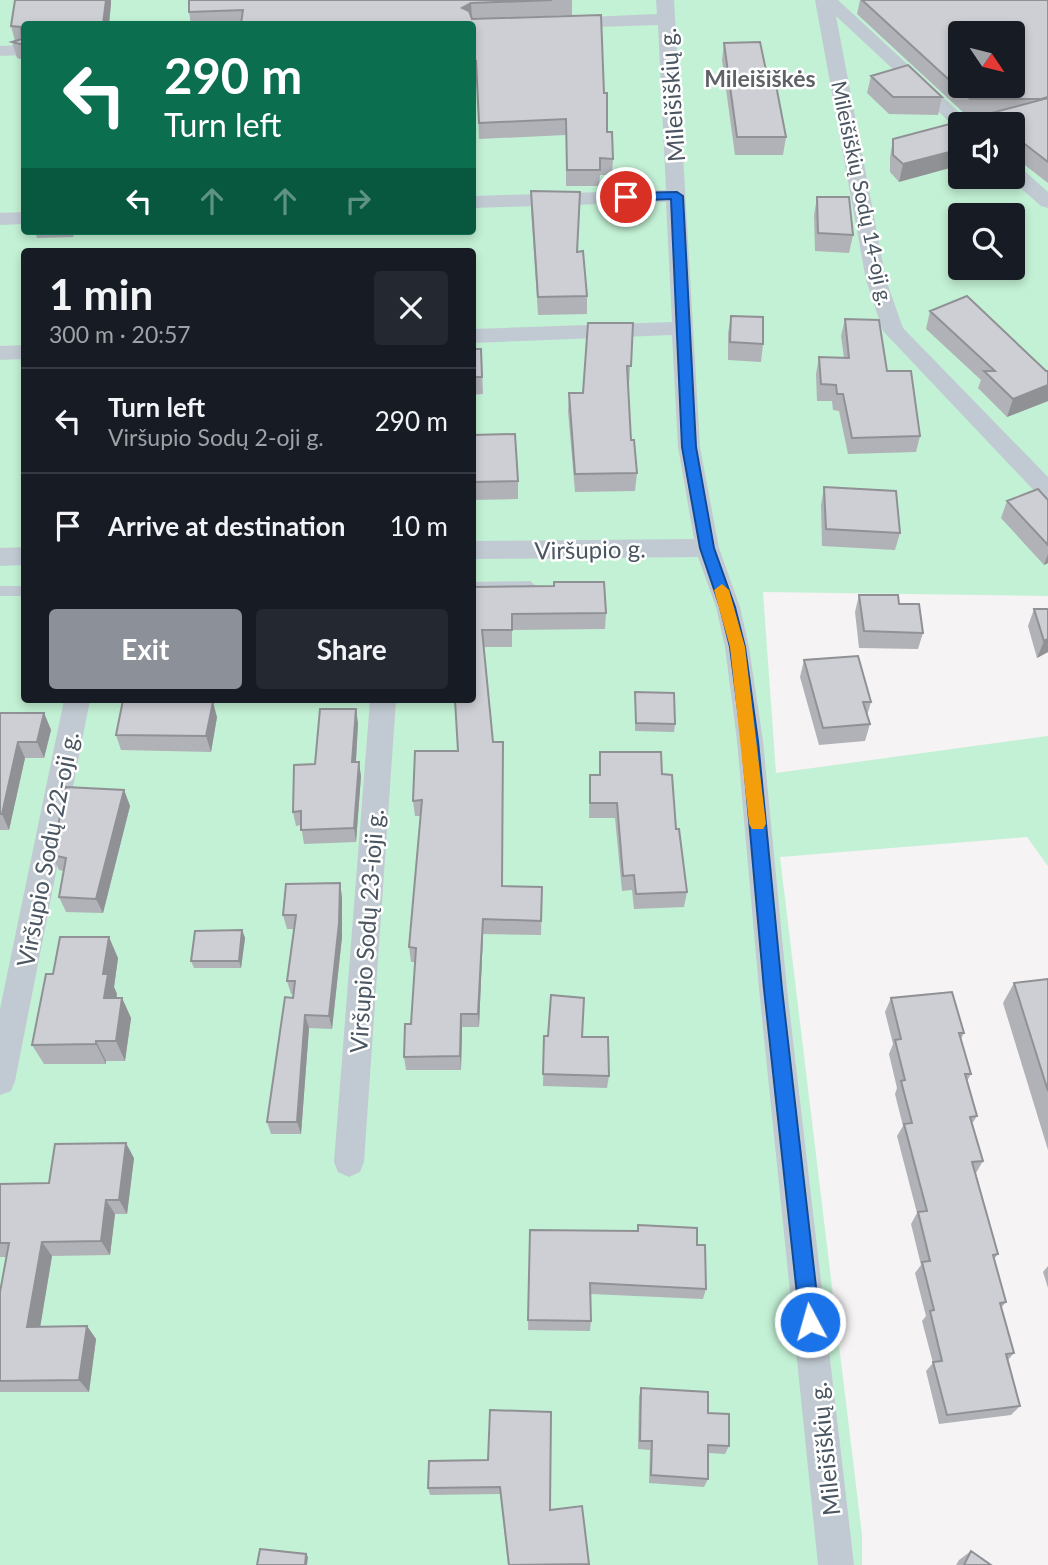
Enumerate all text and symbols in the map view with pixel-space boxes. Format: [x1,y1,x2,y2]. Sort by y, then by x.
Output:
north arrow [948,21,1026,98]
map controls [948,21,1025,280]
street label: Mileišiškių g. [652,27,690,163]
text: 290 m [164,46,302,104]
icon: left [49,49,140,140]
district label: Mileišiškės [704,64,816,92]
street label: Mileišiškių Sodų 14-oji g. [827,78,899,308]
text: Turn left [164,105,281,144]
button: sound [948,112,1025,189]
pin [596,167,656,227]
icon: arrive [607,178,645,216]
icon: left [120,182,158,220]
icon: ahead [193,182,231,220]
icon: ahead [266,182,304,220]
icon: right [339,182,377,220]
button: search [948,203,1025,280]
text: 1 min [49,269,153,319]
button: close [374,271,448,345]
text: 300 m · 20:57 [49,320,191,348]
text: Turn left [108,391,205,423]
icon: left [49,402,87,440]
text: 290 m [375,405,448,437]
text: Viršupio Sodų 2-oji g. [108,423,324,451]
icon: arrive [49,507,87,545]
text: Arrive at destination [108,510,345,542]
text: 10 m [390,510,448,542]
street label: Viršupio g. [534,534,646,564]
button: Exit [49,609,242,689]
button: Share [256,609,448,689]
street label: Viršupio Sodų 22-oji g. [10,729,84,969]
street label: Viršupio Sodų 23-ioji g. [343,808,389,1054]
position arrow [773,1285,847,1359]
street label: Mileišiškių g. [803,1381,845,1517]

